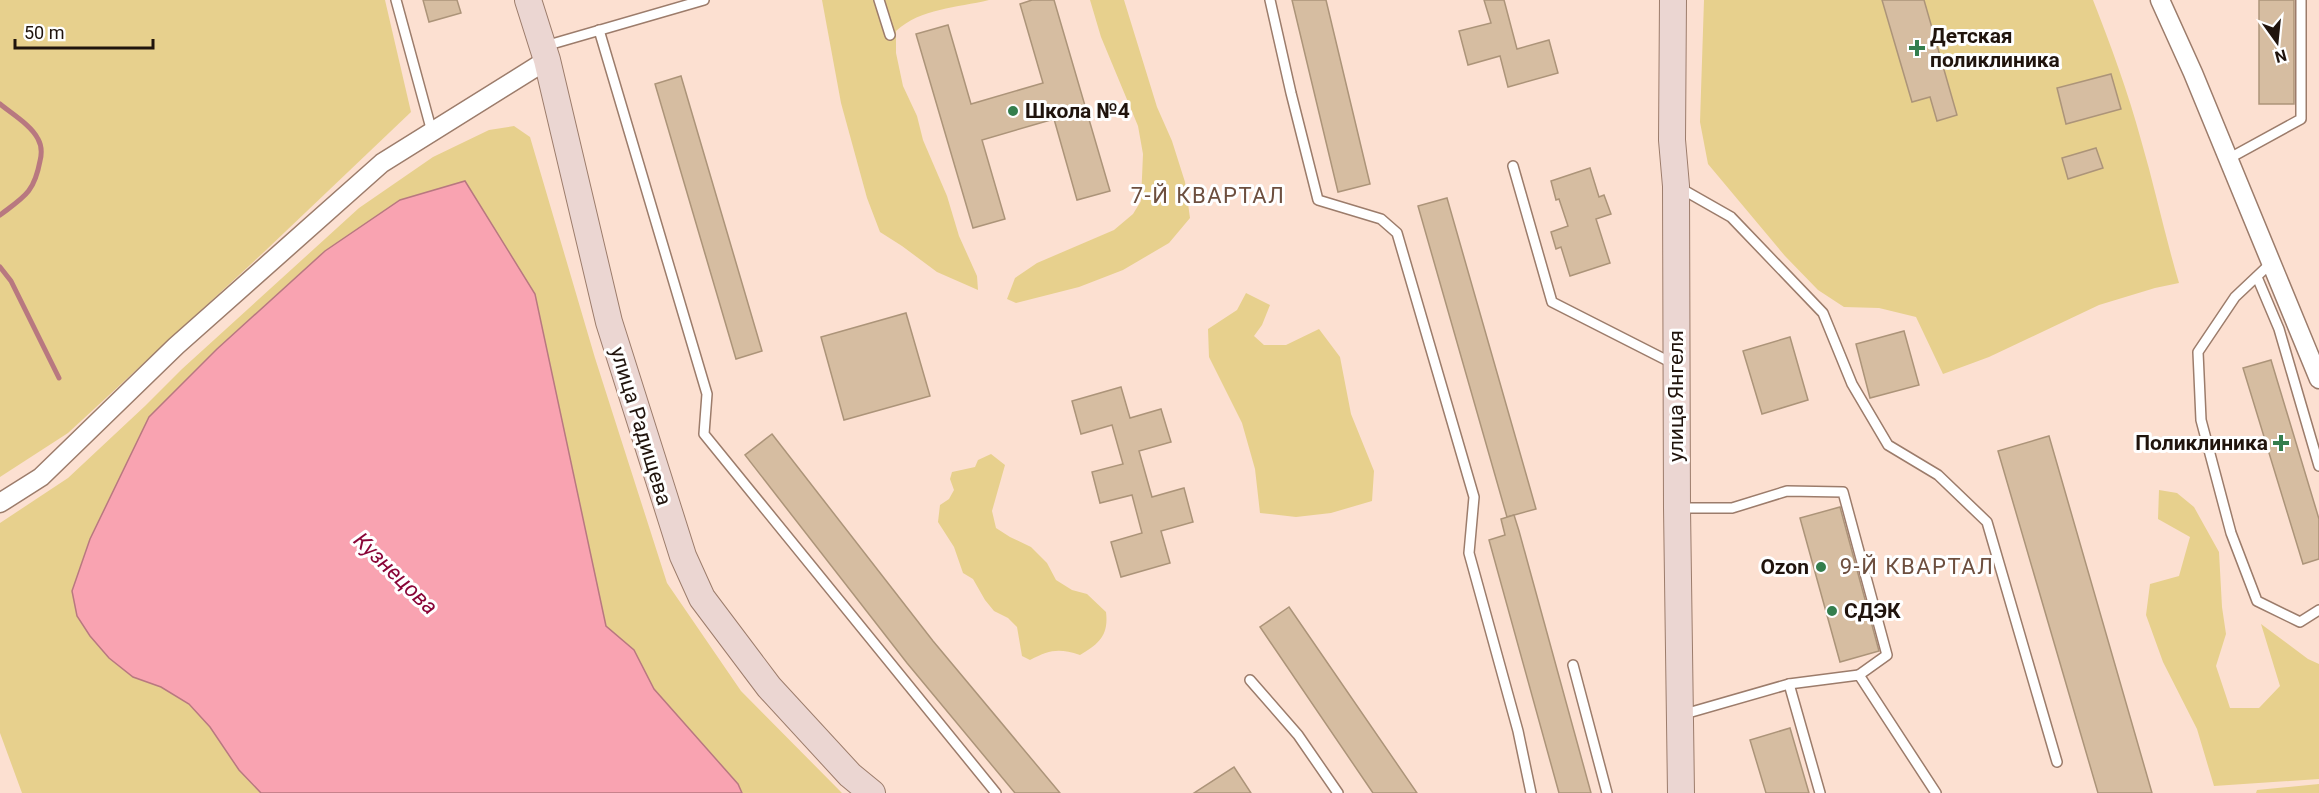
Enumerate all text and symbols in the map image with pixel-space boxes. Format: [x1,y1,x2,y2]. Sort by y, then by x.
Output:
scale bar [15,12,153,50]
north arrow [2247,12,2307,72]
text: 50 m [24,22,64,43]
place label: Детская поликлиника [1930,24,2060,72]
marker: Детская поликлиника [1908,39,1926,57]
text: N [2273,45,2289,67]
place label: Школа №4 [1025,99,1130,123]
marker: Школа №4 [1006,104,1020,118]
district label: 7-Й КВАРТАЛ [1131,183,1285,208]
street label: улица Янгеля [1664,330,1688,462]
street label: улица Радищева [606,344,676,508]
place label: Поликлиника [2135,431,2268,455]
marker: Поликлиника [2272,434,2290,452]
water label: Кузнецова [349,527,443,619]
district label: 9-Й КВАРТАЛ [1840,554,1994,579]
place label: Ozon [1760,555,1809,579]
marker: Ozon [1814,560,1828,574]
place label: СДЭК [1844,599,1901,623]
marker: СДЭК [1825,604,1839,618]

